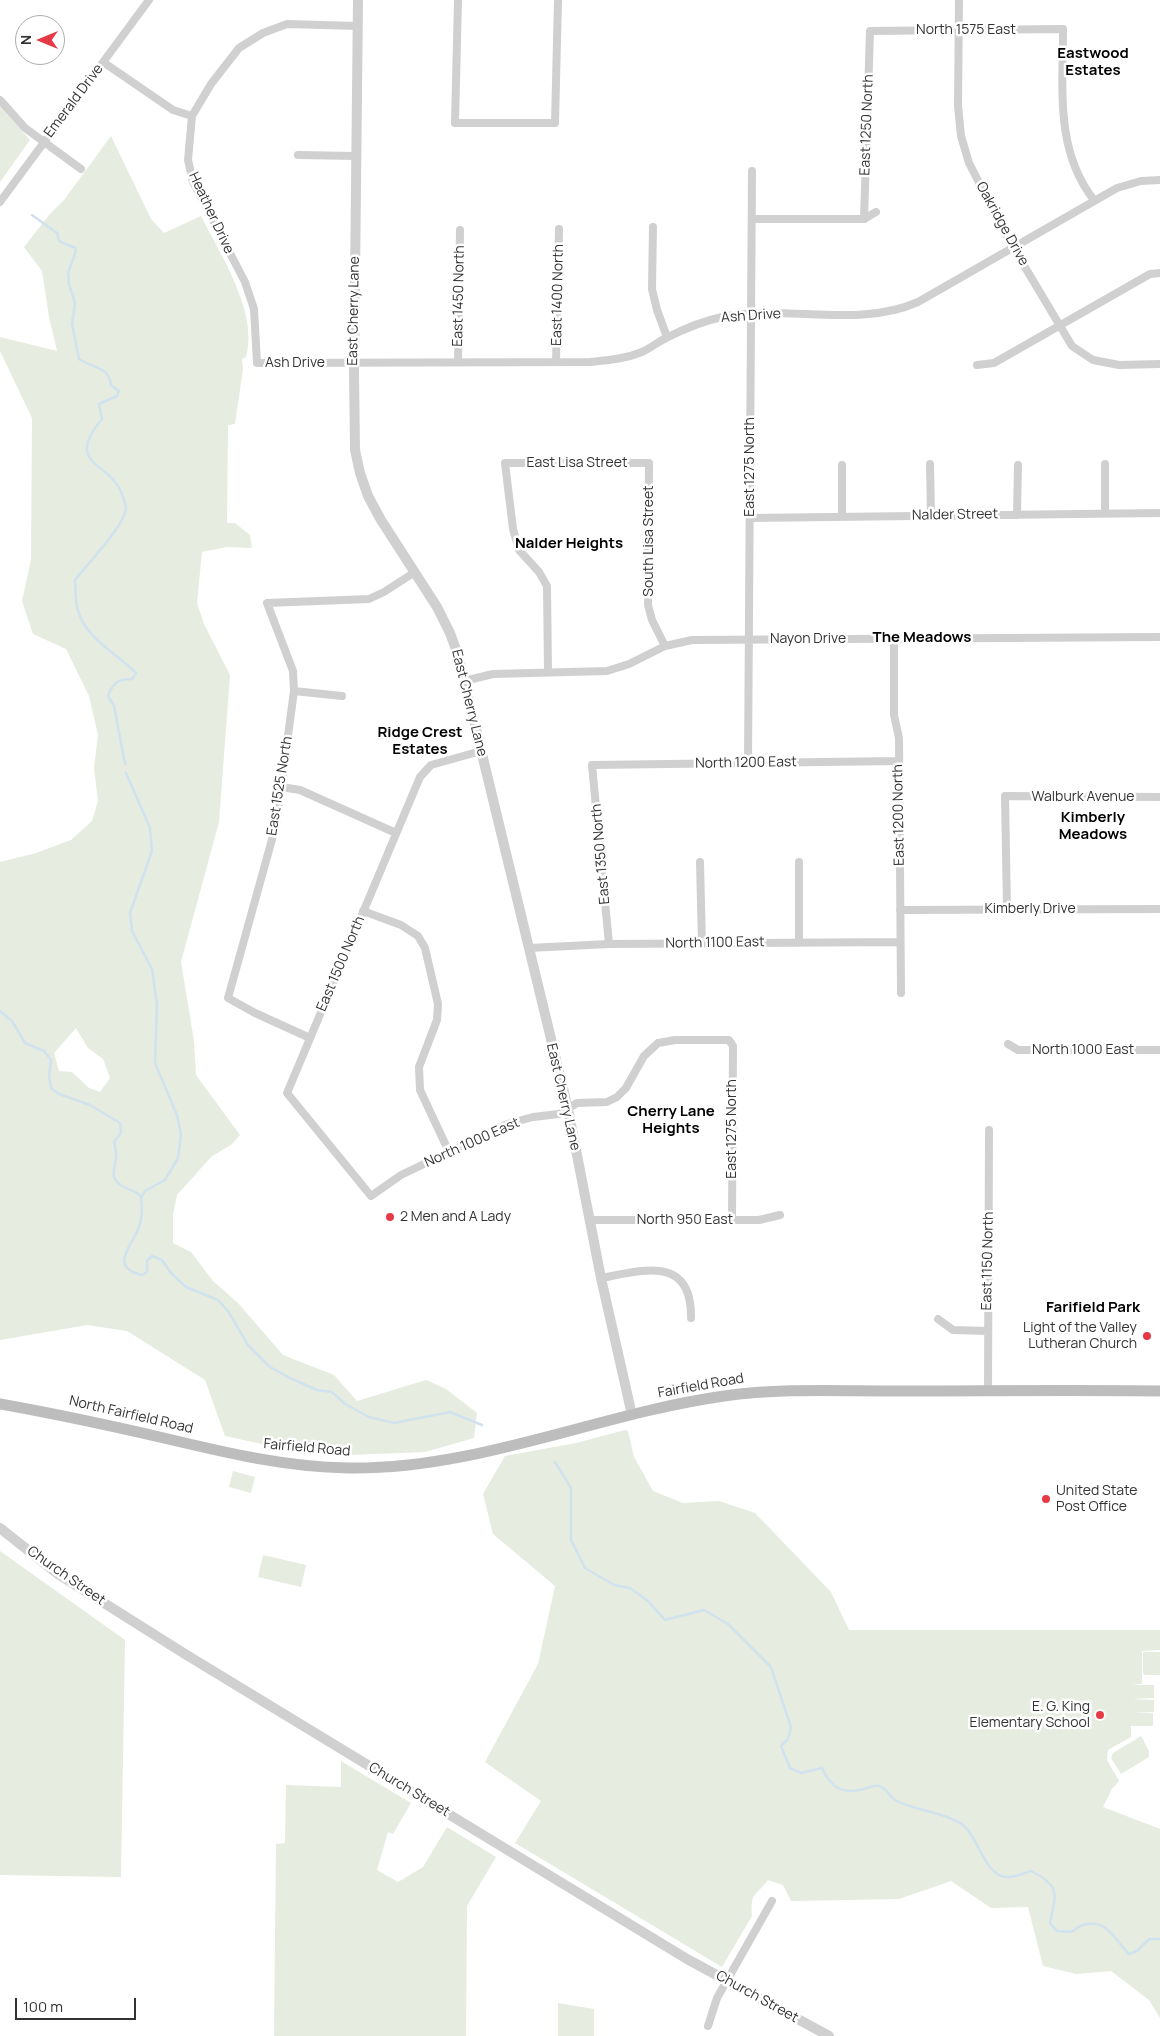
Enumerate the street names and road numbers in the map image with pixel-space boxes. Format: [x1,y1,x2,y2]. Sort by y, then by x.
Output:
street label: North 1575 East [916,22,1016,38]
street label: Emerald Drive [41,61,107,141]
street label: East 1250 North [857,74,877,176]
street label: Heather Drive [185,170,237,256]
street label: Oakridge Drive [972,179,1032,269]
street label: East 1400 North [549,244,567,346]
street label: East 1450 North [450,245,468,347]
street label: East Cherry Lane [345,256,363,366]
street label: Ash Drive [720,306,782,326]
street label: Ash Drive [265,355,325,371]
street label: East 1275 North [742,417,758,517]
street label: East Lisa Street [527,455,627,471]
street label: South Lisa Street [641,485,657,597]
street label: Nalder Street [912,506,998,524]
street label: Nayon Drive [770,631,846,647]
street label: East Cherry Lane [448,648,490,758]
street label: East 1525 North [264,735,296,837]
street label: North 1200 East [695,754,797,772]
street label: East 1200 North [890,764,908,866]
street label: Walburk Avenue [1032,789,1134,805]
street label: East 1350 North [588,803,614,905]
street label: Kimberly Drive [984,901,1076,917]
street label: East 1500 North [313,914,369,1014]
street label: North 1100 East [665,934,765,952]
street label: East Cherry Lane [542,1042,584,1152]
street label: North 1000 East [1032,1042,1134,1058]
street label: East 1275 North [724,1079,740,1179]
street label: North 1000 East [422,1115,522,1171]
street label: North 950 East [637,1212,733,1228]
street label: East 1150 North [979,1212,997,1310]
street label: Fairfield Road [657,1370,745,1402]
street label: North Fairfield Road [67,1393,195,1437]
street label: Fairfield Road [263,1436,351,1460]
street label: Church Street [24,1543,108,1609]
street label: Church Street [365,1759,453,1821]
street label: Church Street [713,1967,801,2027]

